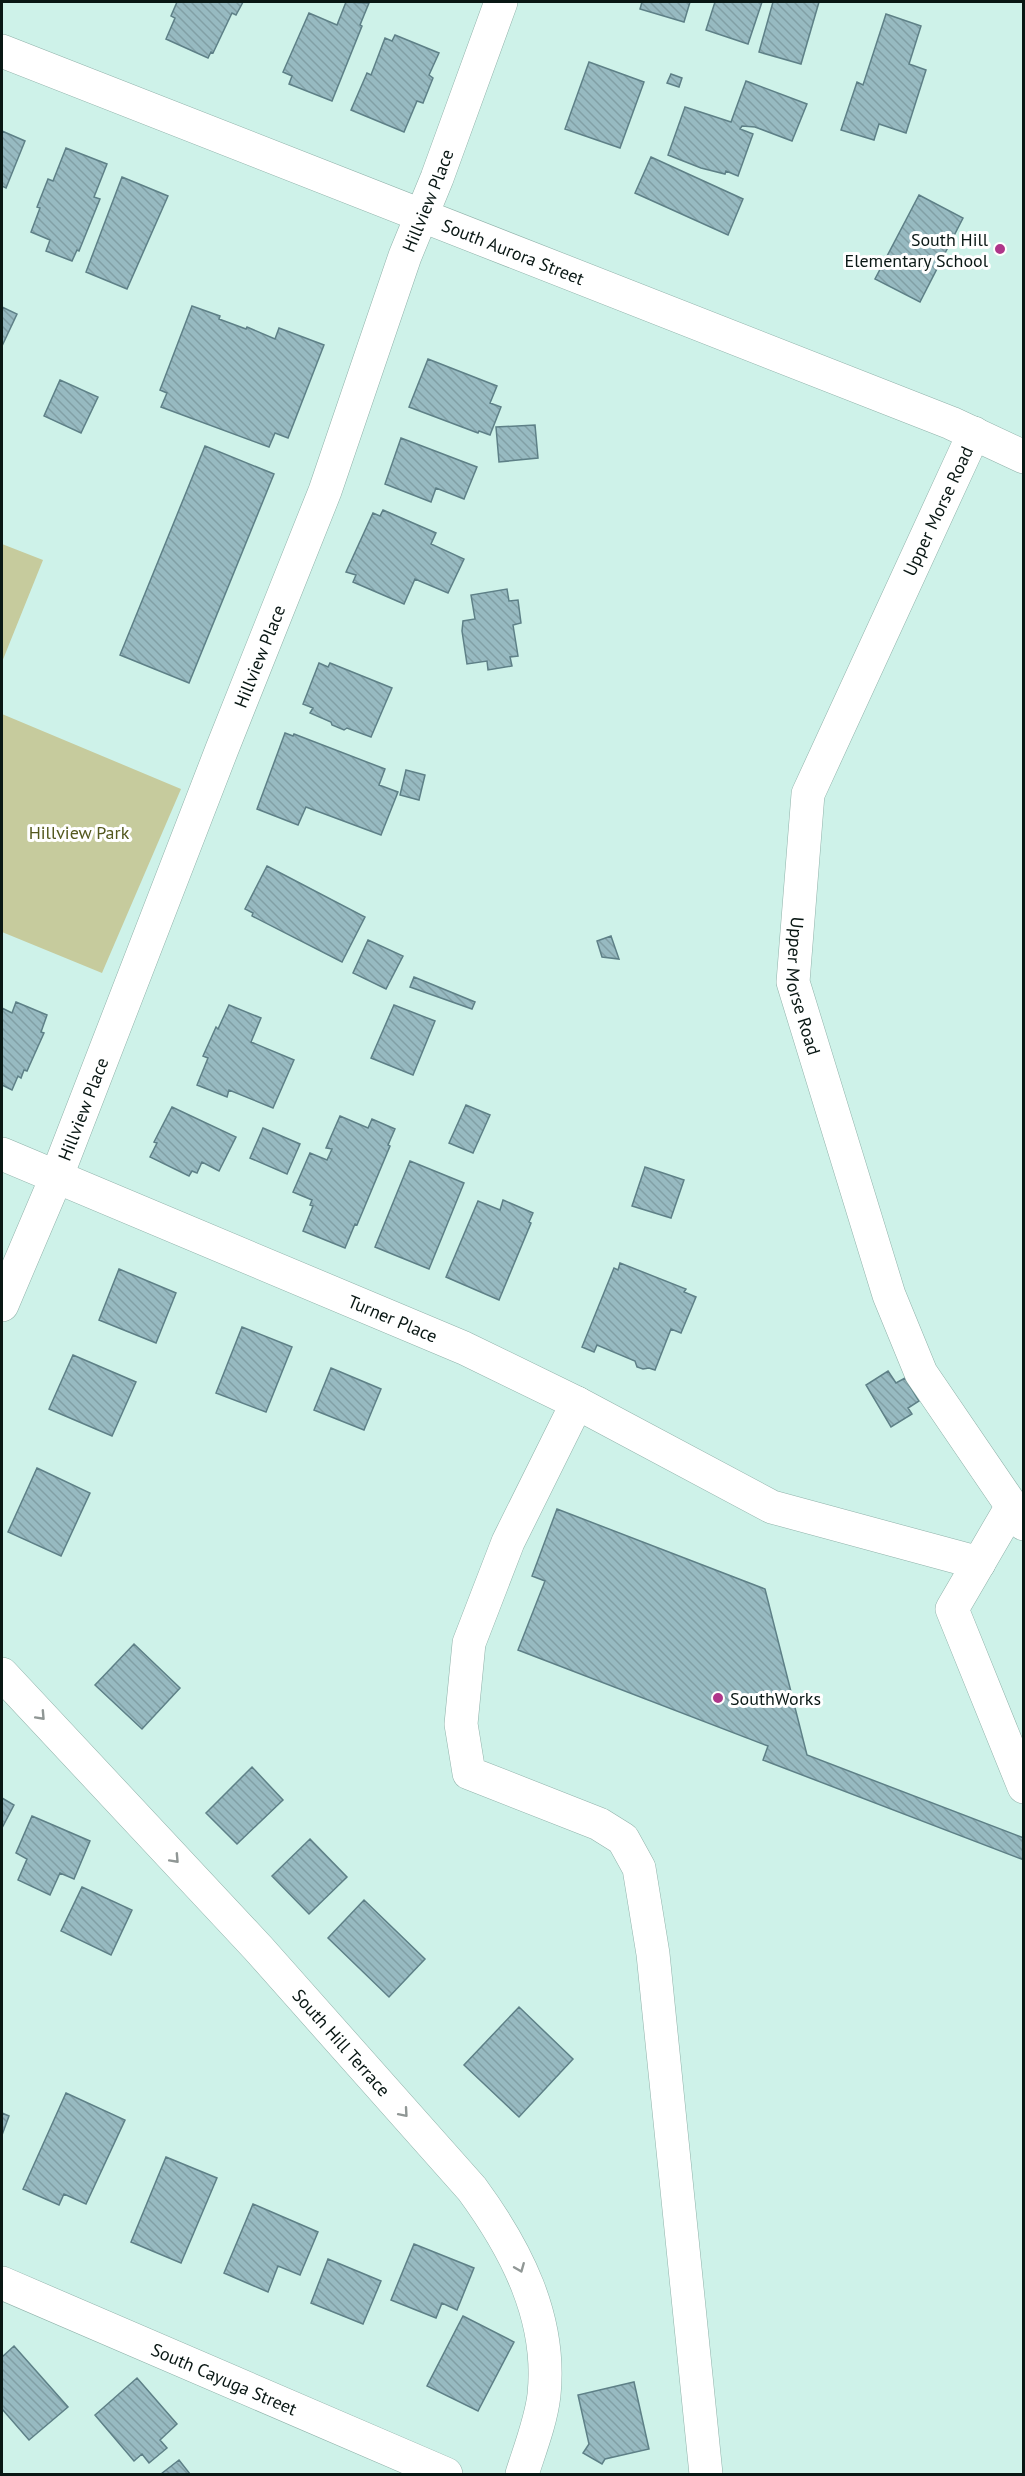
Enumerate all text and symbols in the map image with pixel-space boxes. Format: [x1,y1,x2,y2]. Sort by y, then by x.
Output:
street label: Hillview Place [396,146,458,255]
street label: South Aurora Street [439,213,588,290]
place label: South Hill Elementary School [845,228,989,272]
marker: South Hill Elementary School [993,242,1007,256]
street label: Upper Morse Road [898,442,978,580]
street label: Hillview Place [228,601,290,711]
park label: Hillview Park [29,821,130,844]
street label: Upper Morse Road [782,916,826,1058]
street label: Hillview Place [52,1054,113,1164]
street label: Turner Place [345,1289,441,1347]
place label: SouthWorks [730,1687,821,1710]
marker: SouthWorks [711,1691,725,1705]
one-way arrow [34,1709,45,1720]
one-way arrow [168,1852,179,1862]
street label: South Hill Terrace [288,1984,396,2101]
one-way arrow [397,2106,408,2117]
one-way arrow [513,2262,525,2273]
street label: South Cayuga Street [148,2337,301,2420]

